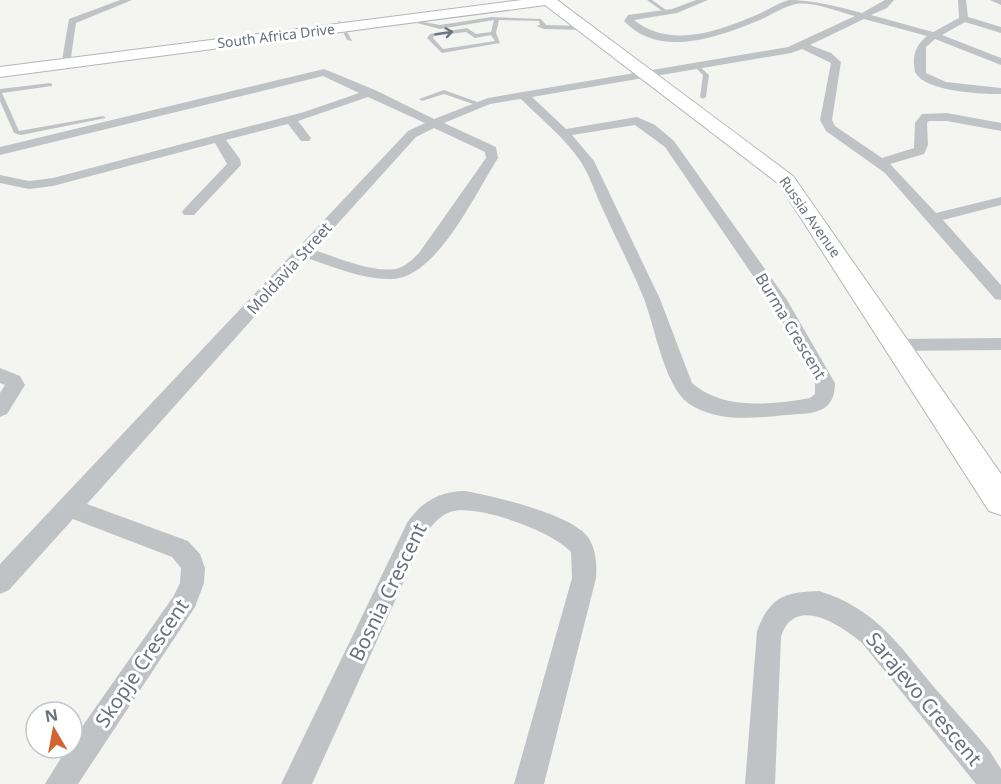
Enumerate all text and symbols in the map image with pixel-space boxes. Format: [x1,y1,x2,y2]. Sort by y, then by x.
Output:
street label: South Africa Drive [216,19,336,52]
one-way arrow [433,28,453,39]
street label: Russia Avenue [775,172,846,261]
street label: Moldavia Street [242,217,337,319]
street label: Burma Crescent [751,269,832,383]
street label: Bosnia Crescent [342,518,433,665]
street label: Skopje Crescent [89,593,195,732]
street label: Sarajevo Crescent [860,626,988,771]
north arrow [24,700,84,760]
text: N [43,703,60,727]

